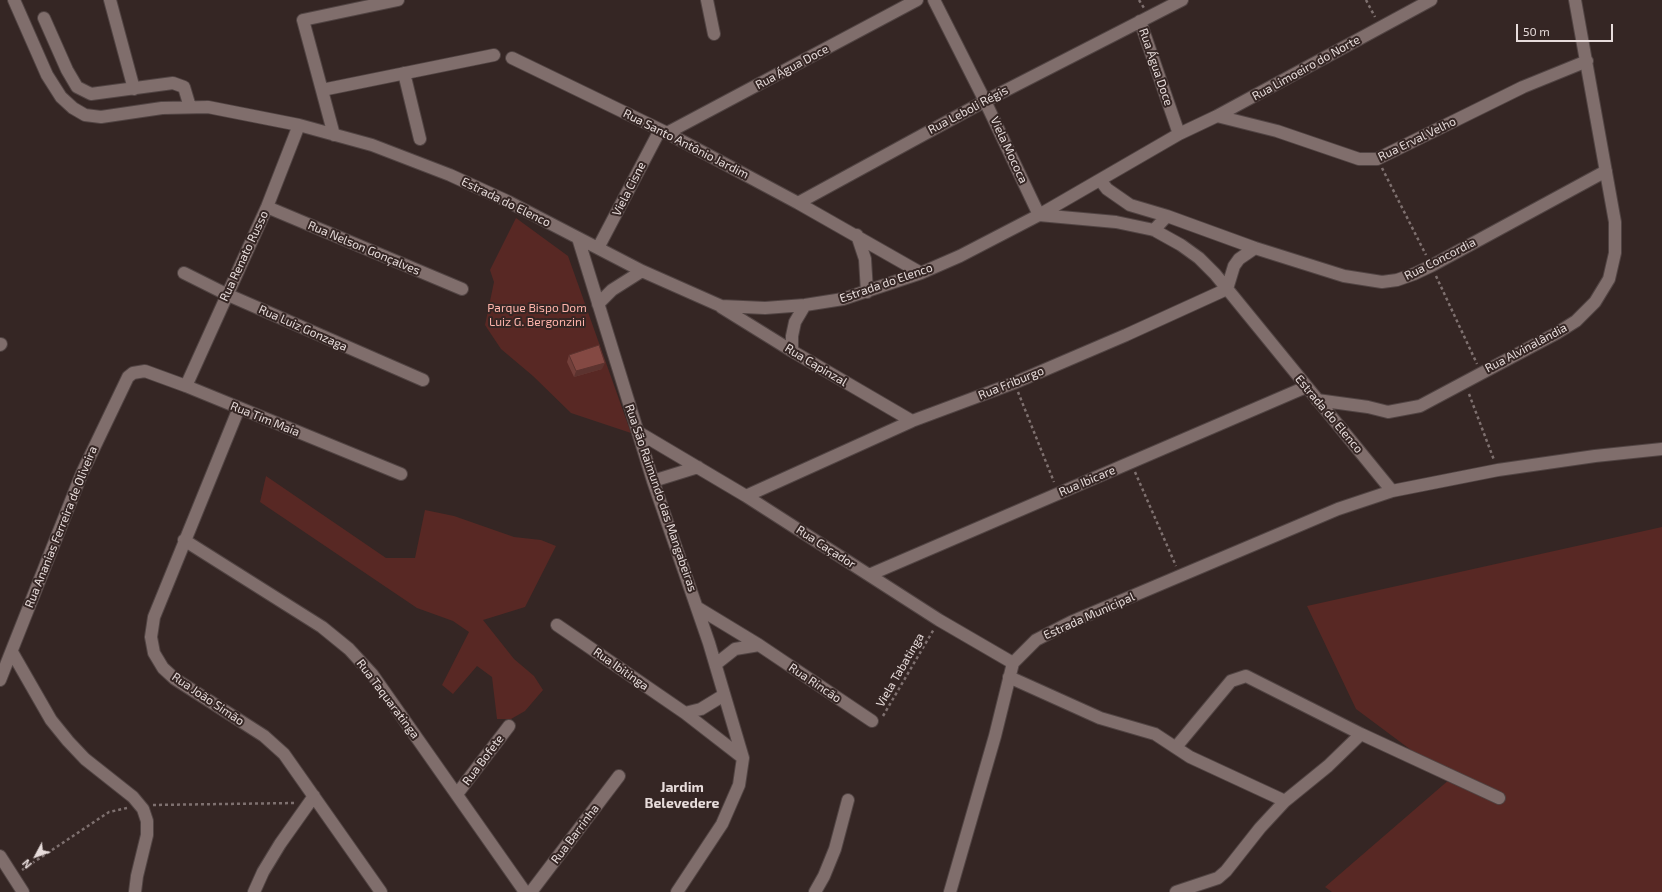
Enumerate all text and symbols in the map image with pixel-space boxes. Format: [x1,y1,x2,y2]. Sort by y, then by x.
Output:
scale bar [1518,16,1615,42]
text: 50 m [1523,24,1550,38]
street label: Rua Água Doce [1136,26,1176,108]
street label: Rua Limoeiro do Norte [1250,32,1362,104]
street label: Rua Água Doce [753,42,831,92]
street label: Rua Leboli Régis [926,83,1010,137]
street label: Rua Santo Antônio Jardim [621,106,751,182]
street label: Viela Mococa [987,114,1031,186]
street label: Rua Erval Velho [1376,114,1458,164]
street label: Viela Cisne [609,159,649,219]
street label: Estrada do Elenco [459,174,553,230]
street label: Rua Renato Russo [217,208,271,304]
street label: Rua Nelson Gonçalves [306,218,422,278]
street label: Rua Concordia [1402,235,1478,283]
street label: Estrada do Elenco [838,260,934,306]
park label: Parque Bispo Dom Luiz G. Bergonzini [487,301,587,329]
street label: Rua Luiz Gonzaga [256,302,350,354]
street label: Rua Alvinalândia [1483,320,1569,376]
street label: Rua Capinzal [782,341,850,389]
street label: Rua Friburgo [976,363,1046,403]
street label: Estrada do Elenco [1292,372,1366,456]
street label: Rua Tim Maia [228,399,302,439]
street label: Rua São Raimundo das Mangabeiras [622,402,700,594]
street label: Rua Ananias Ferreira de Oliveira [22,444,100,610]
street label: Rua Ibicare [1057,463,1117,499]
street label: Rua Caçador [794,522,858,572]
street label: Estrada Municipal [1041,589,1137,643]
street label: Viela Tabatinga [873,630,927,710]
street label: Rua Ibitinga [591,645,651,693]
street label: Rua Taquaratinga [354,657,422,741]
street label: Rua Rincão [786,660,844,706]
street label: Rua João Simão [169,670,247,728]
street label: Rua Bofete [459,732,507,788]
district label: Jardim Belevedere [645,779,719,812]
street label: Rua Barrinha [548,801,602,867]
north arrow [16,836,56,876]
text: N [19,857,34,871]

